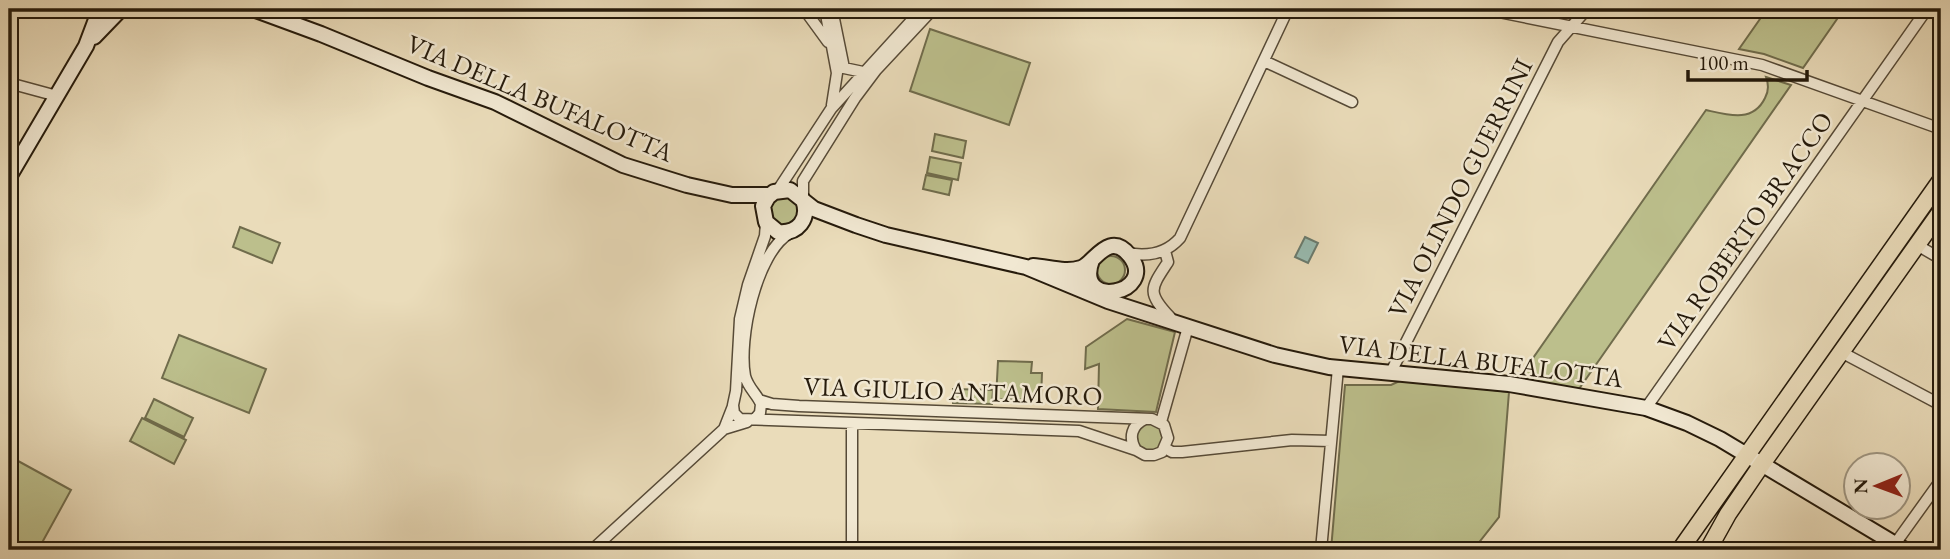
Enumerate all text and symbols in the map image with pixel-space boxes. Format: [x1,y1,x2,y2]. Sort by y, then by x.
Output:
street label: VIA DELLA BUFALOTTA [402,26,679,170]
scale bar [1688,38,1806,82]
text: 100 m [1698,49,1749,76]
street label: VIA OLINDO GUERRINI [1380,52,1540,323]
street label: VIA ROBERTO BRACCO [1649,105,1841,357]
street label: VIA DELLA BUFALOTTA [1337,327,1626,395]
street label: VIA GIULIO ANTAMORO [803,369,1103,413]
north arrow [1842,450,1912,520]
text: N [1848,478,1873,494]

